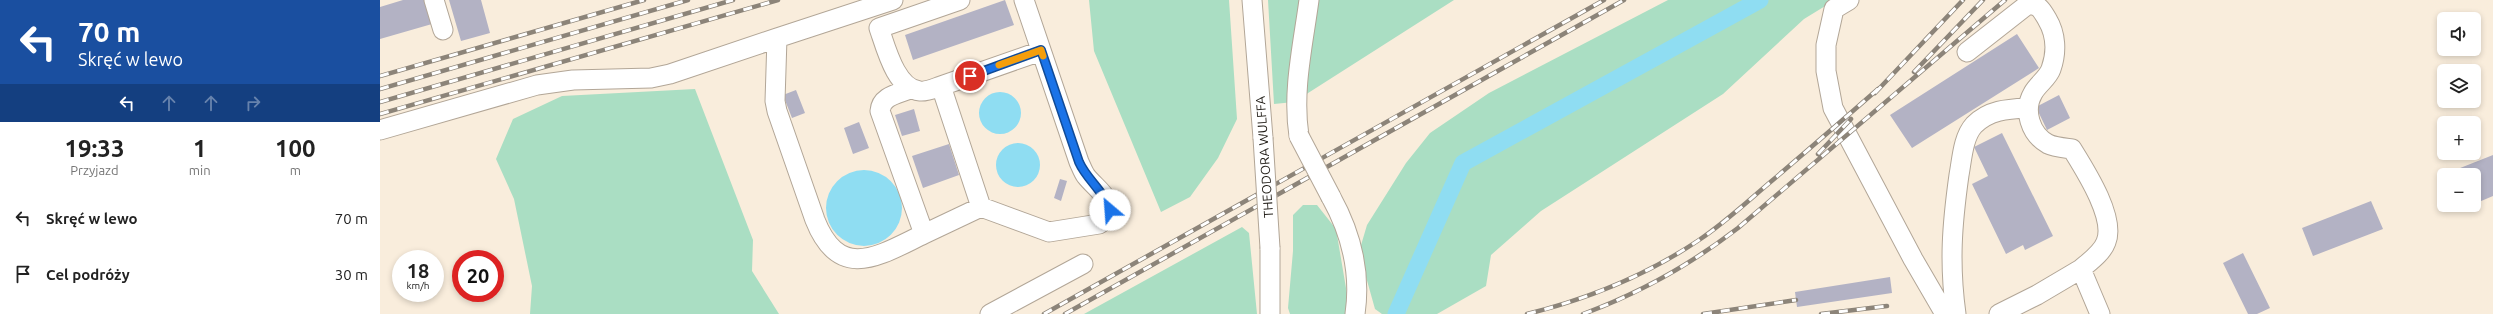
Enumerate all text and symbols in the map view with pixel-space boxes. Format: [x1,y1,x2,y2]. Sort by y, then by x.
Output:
map controls [2437,12,2481,212]
button: sound [2437,12,2481,56]
icon: left [12,16,64,68]
text: 70 m [78,16,140,47]
text: Skręć w lewo [78,49,183,69]
pin [953,59,987,93]
button: layers [2437,64,2481,108]
icon: arrive [959,65,981,87]
icon: left [116,92,138,114]
icon: ahead [158,92,180,114]
icon: ahead [200,92,222,114]
icon: right [242,92,264,114]
street label: THEODORA WULFFA [1253,95,1275,218]
button: + [2437,116,2481,160]
text: 19:33 [64,135,124,162]
text: 1 [193,135,206,162]
text: 100 [275,135,316,162]
text: Przyjazd [70,163,119,177]
text: min [189,163,211,177]
text: m [290,163,301,177]
button: − [2437,168,2481,212]
position arrow [1089,189,1131,231]
icon: left [12,207,34,229]
text: Skręć w lewo [46,210,138,227]
text: 70 m [335,210,368,227]
speed limit sign: 20 [452,250,504,302]
text: 18 [407,259,429,282]
icon: arrive [12,263,34,285]
text: Cel podróży [46,266,130,283]
text: 30 m [335,266,368,283]
text: km/h [406,280,430,291]

